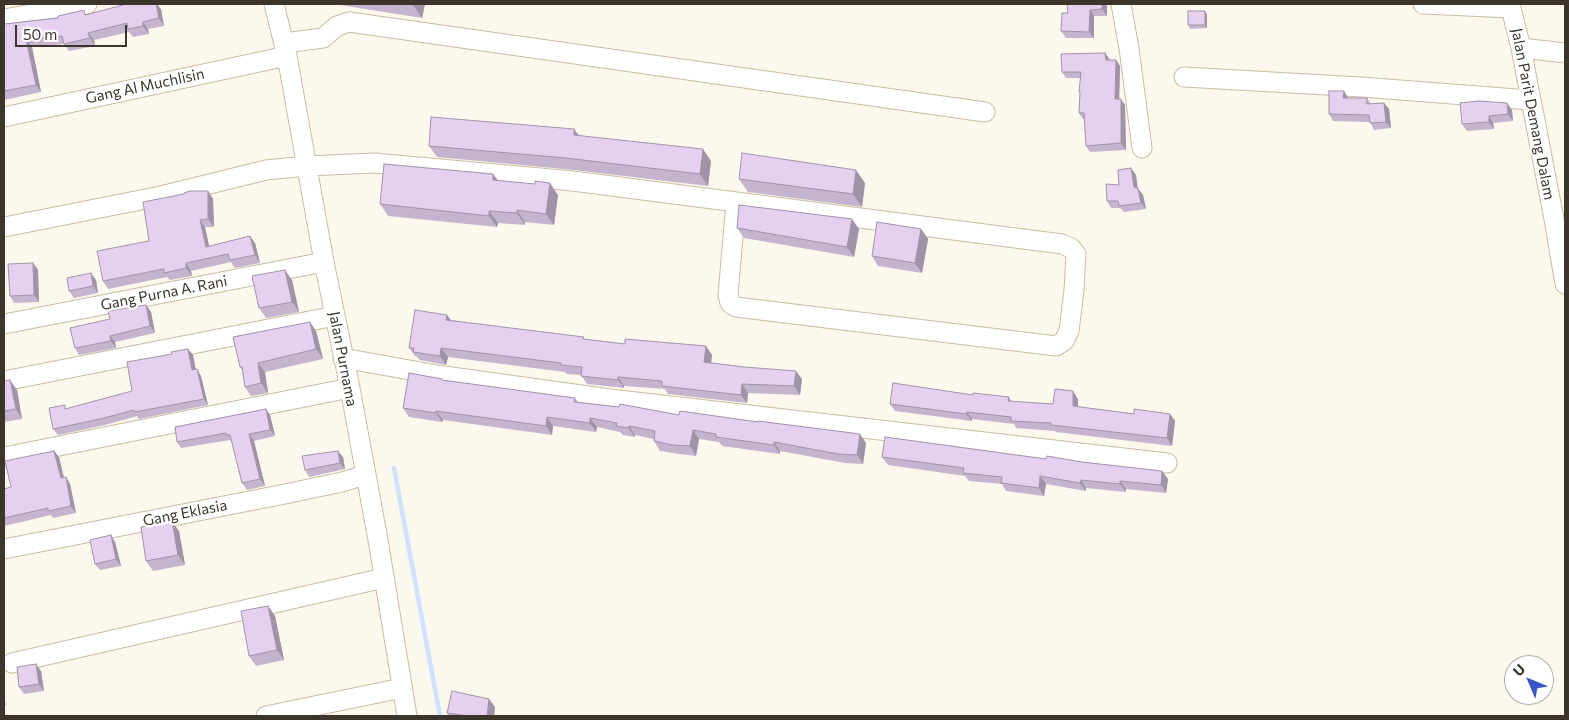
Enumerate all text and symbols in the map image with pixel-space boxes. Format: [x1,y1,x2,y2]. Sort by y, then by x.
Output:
scale bar [18,15,130,47]
text: 50 m [23,25,57,43]
street label: Jalan Parit Demang Dalam [1508,27,1558,201]
street label: Gang Al Muchlisin [84,65,206,107]
street label: Gang Purna A. Rani [99,272,229,314]
street label: Jalan Purnama [325,310,361,408]
street label: Gang Eklasia [141,496,229,530]
north arrow [1504,655,1554,705]
text: U [1509,660,1528,679]

